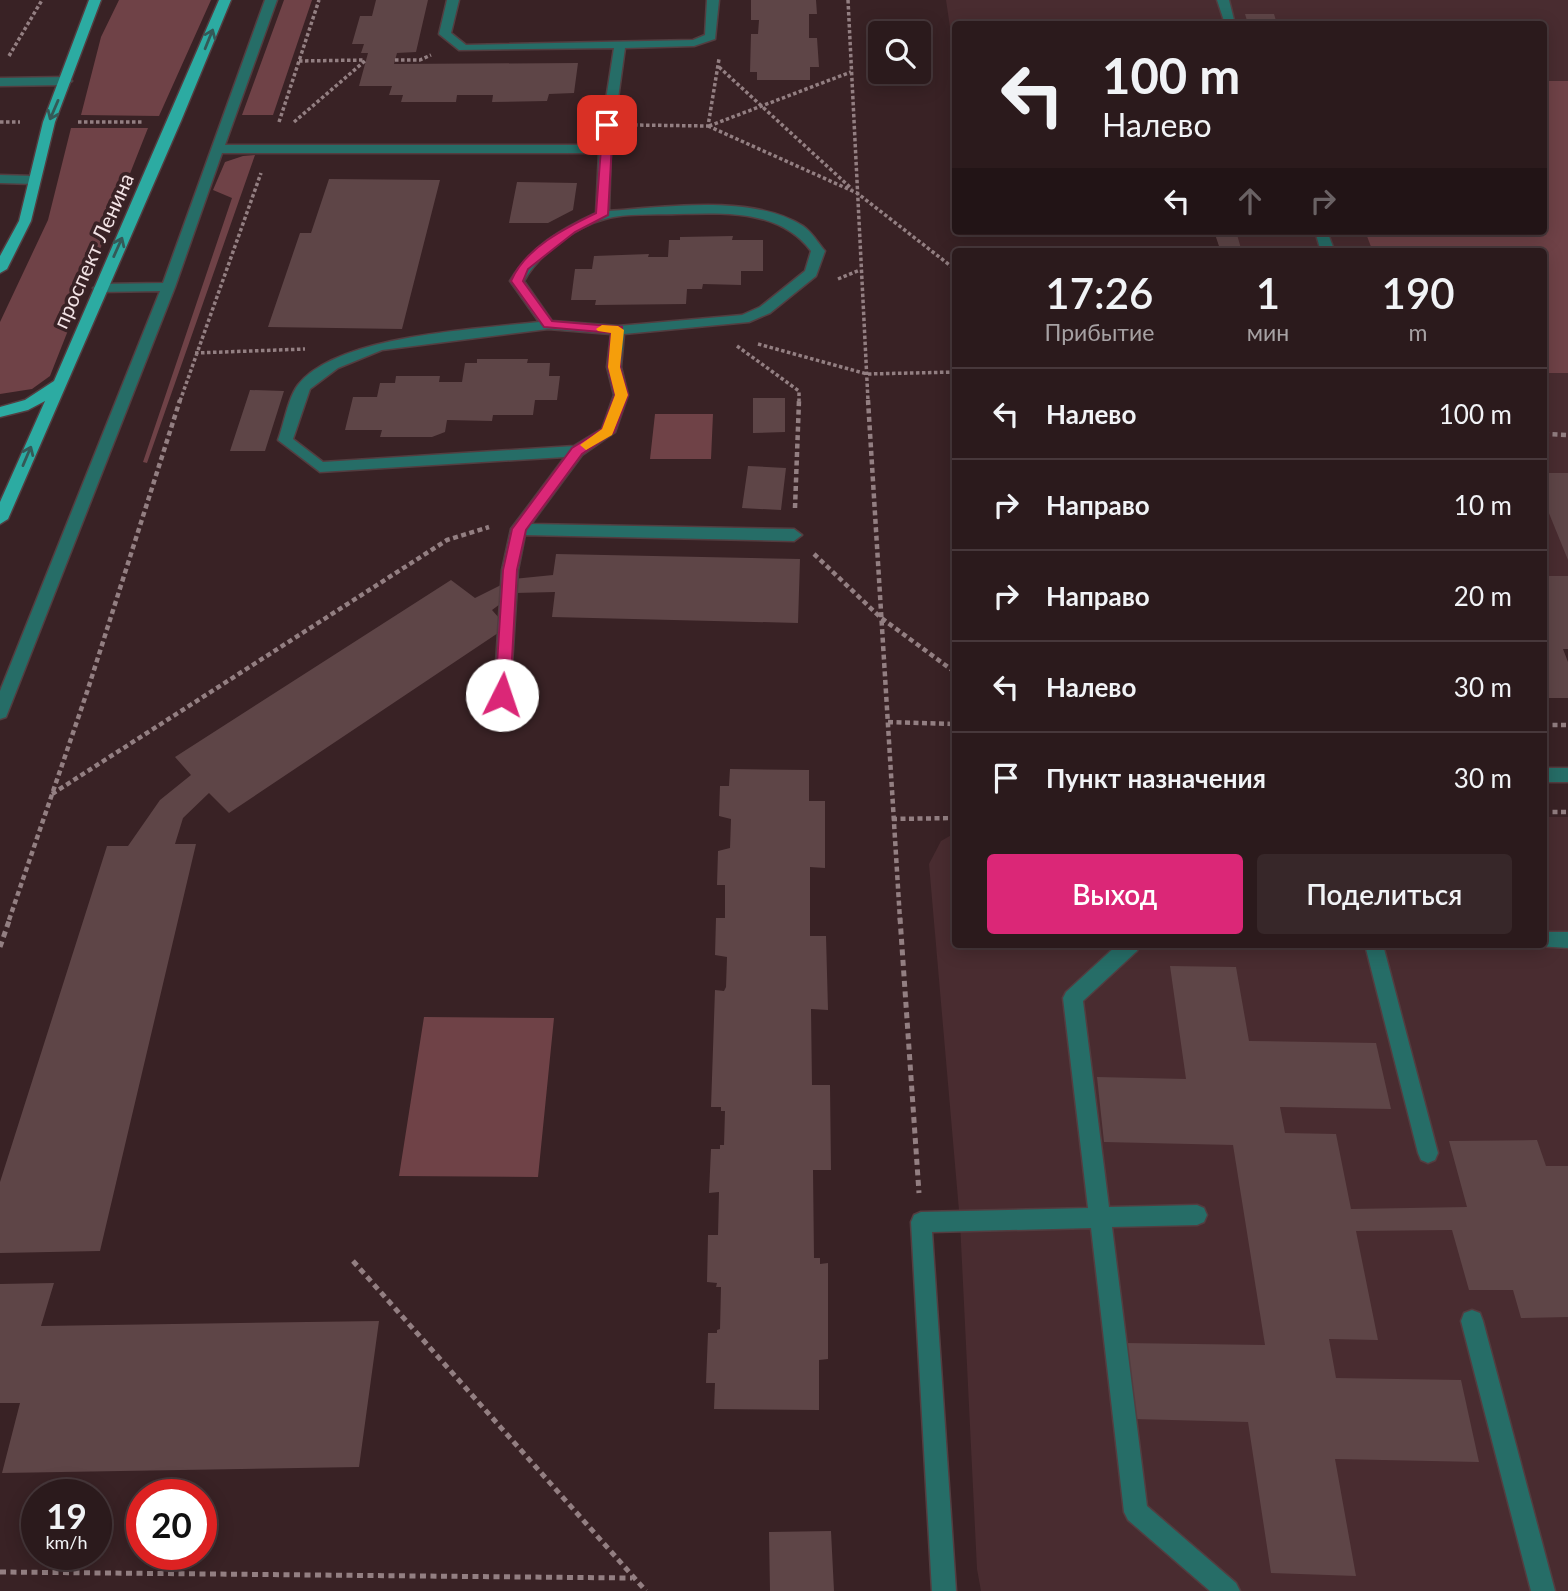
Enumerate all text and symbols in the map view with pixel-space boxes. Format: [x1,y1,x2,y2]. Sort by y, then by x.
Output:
map controls [868,21,931,84]
button: search [868,21,931,84]
one-way arrow [203,29,216,50]
text: 100 m [1102,46,1240,104]
icon: left [987,49,1078,140]
pin [577,95,637,155]
one-way arrow [47,99,60,120]
text: Налево [1102,105,1212,144]
icon: arrive [588,106,626,144]
street label: проспект Ленина [47,169,138,332]
icon: left [1158,182,1196,220]
icon: ahead [1231,182,1269,220]
icon: right [1304,182,1342,220]
one-way arrow [112,237,125,259]
text: 17:26 [1045,268,1153,318]
text: 1 [1256,268,1280,318]
text: 190 [1382,268,1455,318]
text: Прибытие [1044,318,1154,346]
text: мин [1247,318,1289,346]
text: m [1409,318,1428,346]
icon: left [987,395,1025,433]
text: Налево [1046,398,1136,430]
text: 100 m [1439,398,1512,430]
one-way arrow [21,446,34,467]
icon: right [987,486,1025,524]
text: Направо [1046,489,1150,521]
text: 10 m [1454,489,1512,521]
icon: right [987,577,1025,615]
text: Направо [1046,580,1150,612]
text: 20 m [1454,580,1512,612]
position arrow [465,658,539,732]
icon: left [987,668,1025,706]
text: Налево [1046,671,1136,703]
text: 30 m [1454,671,1512,703]
icon: arrive [987,759,1025,797]
text: Пункт назначения [1046,762,1266,794]
text: 30 m [1454,762,1512,794]
button: Выход [987,854,1243,934]
button: Поделиться [1257,854,1512,934]
speed limit sign: 20 [126,1479,217,1570]
text: 19 [46,1494,87,1536]
text: km/h [45,1531,88,1553]

